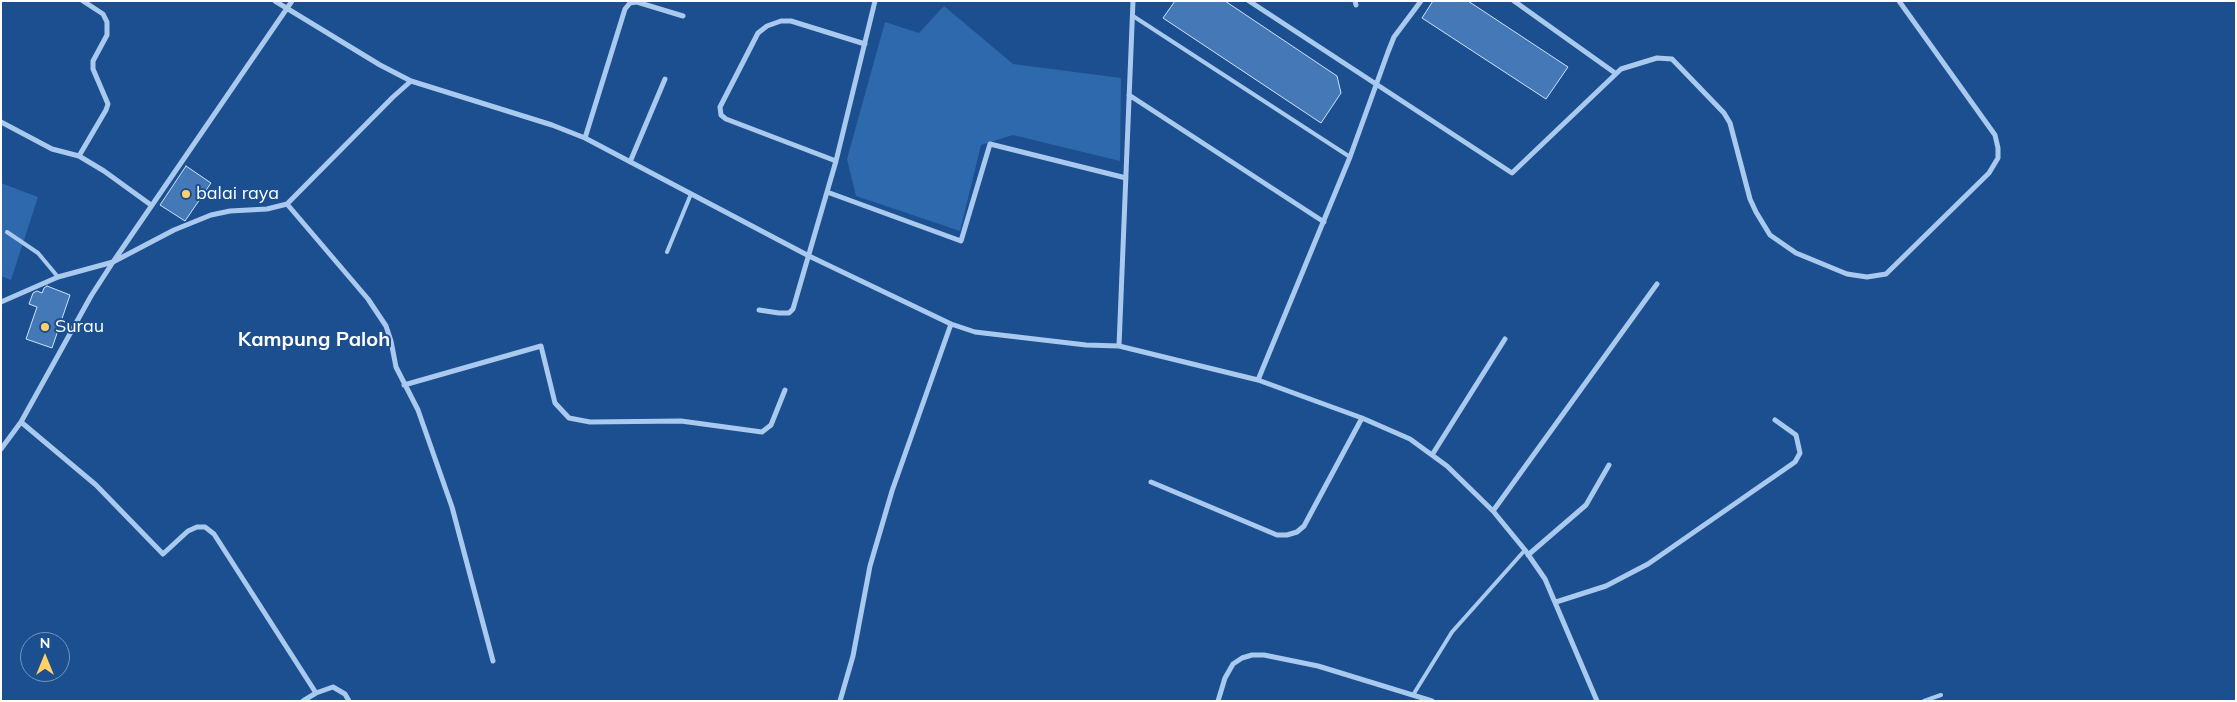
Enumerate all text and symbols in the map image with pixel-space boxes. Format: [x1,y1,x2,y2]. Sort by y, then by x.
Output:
place label: balai raya [196,183,279,205]
marker: balai raya [180,188,192,200]
place label: Surau [55,316,104,338]
marker: Surau [39,321,51,333]
district label: Kampung Paloh [238,328,390,352]
north arrow [20,632,70,682]
text: N [40,634,50,652]

